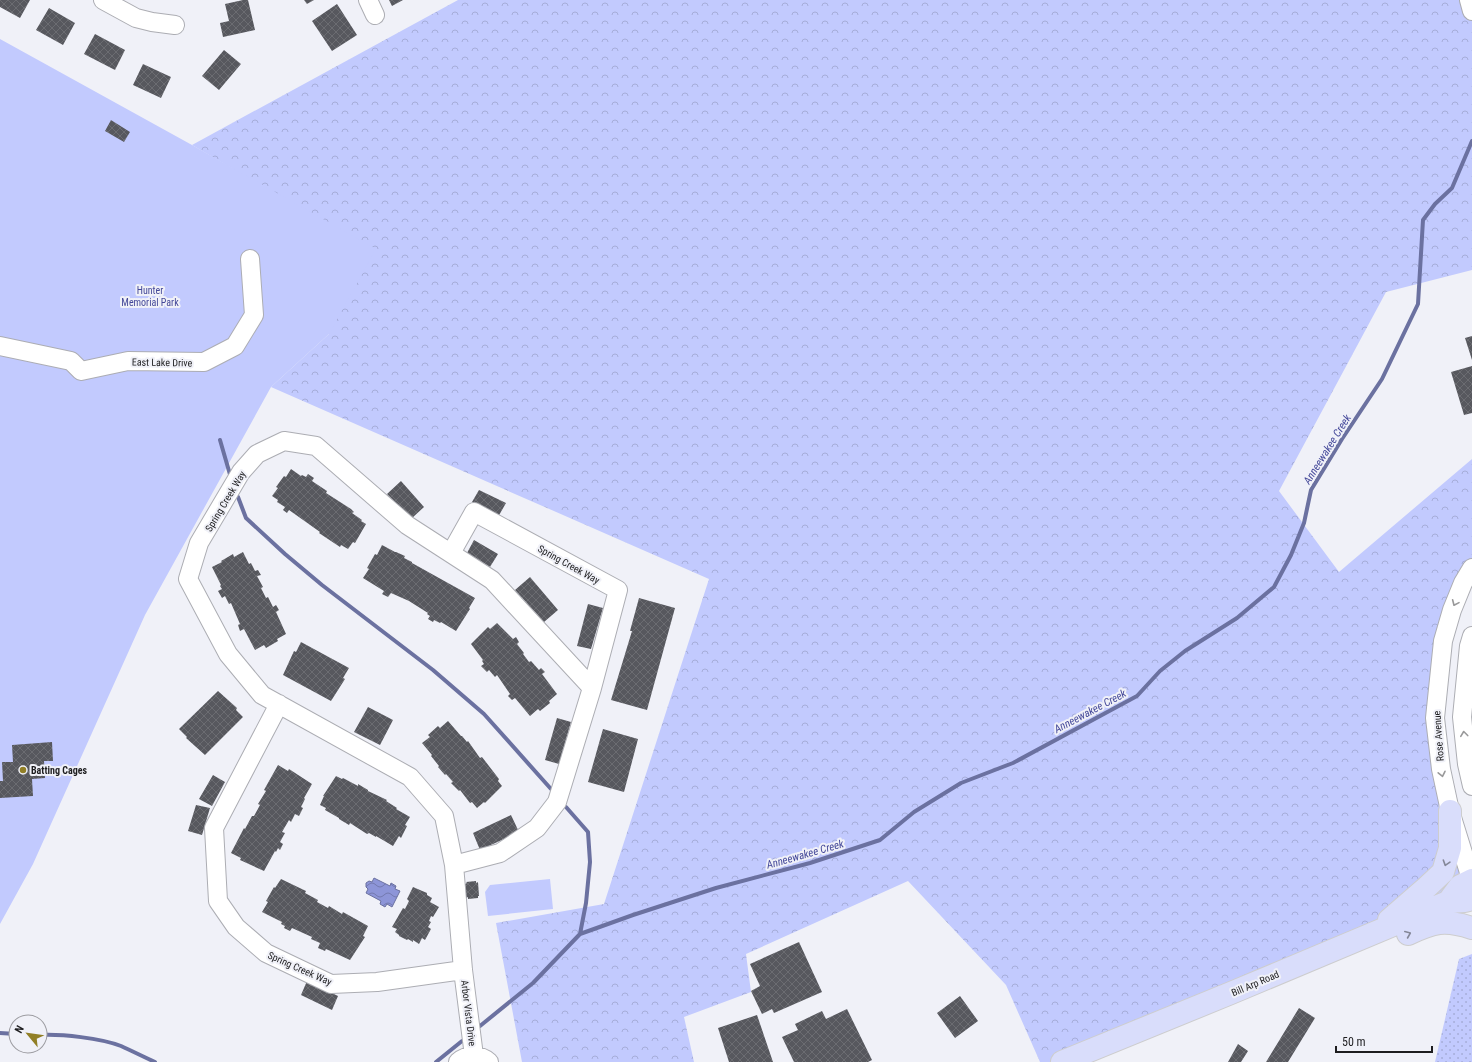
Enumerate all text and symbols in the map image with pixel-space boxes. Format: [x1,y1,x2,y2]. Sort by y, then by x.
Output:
park label: Hunter Memorial Park [121,285,179,308]
street label: East Lake Drive [132,356,193,369]
water label: Anneewakee Creek [1300,412,1354,487]
street label: Spring Creek Way [203,469,248,534]
street label: Spring Creek Way [536,543,601,586]
one-way arrow [1452,598,1460,606]
water label: Anneewakee Creek [1051,687,1129,736]
street label: Rose Avenue [1431,710,1446,762]
one-way arrow [1459,731,1468,737]
marker: Batting Cages [18,765,28,775]
place label: Batting Cages [31,765,87,776]
one-way arrow [1437,771,1445,777]
water label: Anneewakee Creek [764,837,845,872]
one-way arrow [1442,860,1450,867]
one-way arrow [1404,930,1411,938]
street label: Spring Creek Way [266,949,333,987]
street label: Bill Arp Road [1230,968,1281,998]
street label: Arbor Vista Drive [459,979,478,1047]
north arrow [8,1014,48,1054]
text: N [12,1023,27,1035]
scale bar [1336,1028,1432,1054]
text: 50 m [1342,1035,1366,1049]

